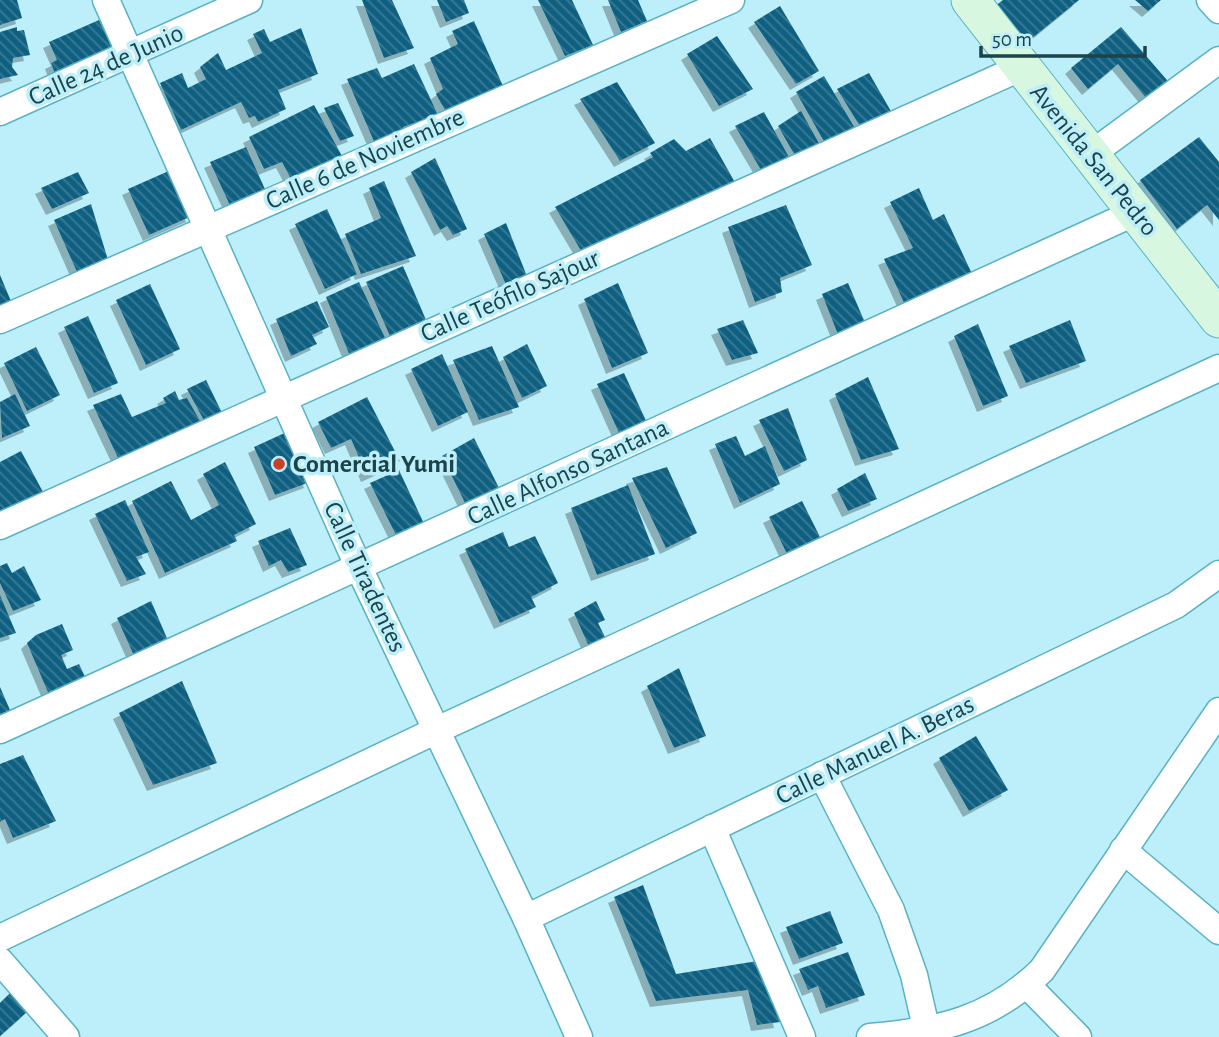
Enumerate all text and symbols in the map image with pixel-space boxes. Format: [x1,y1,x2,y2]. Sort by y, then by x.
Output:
scale bar [981,14,1146,58]
street label: Calle 24 de Junio [25,19,187,111]
text: 50 m [992,29,1032,50]
street label: Avenida San Pedro [1025,79,1163,241]
street label: Calle 6 de Noviembre [262,104,468,214]
street label: Calle Teófilo Sajour [417,245,604,347]
street label: Calle Alfonso Santana [463,414,673,530]
place label: Comercial Yumi [293,451,455,477]
marker: Comercial Yumi [271,456,287,472]
street label: Calle Tiradentes [319,498,411,656]
street label: Calle Manuel A. Beras [772,691,978,809]

